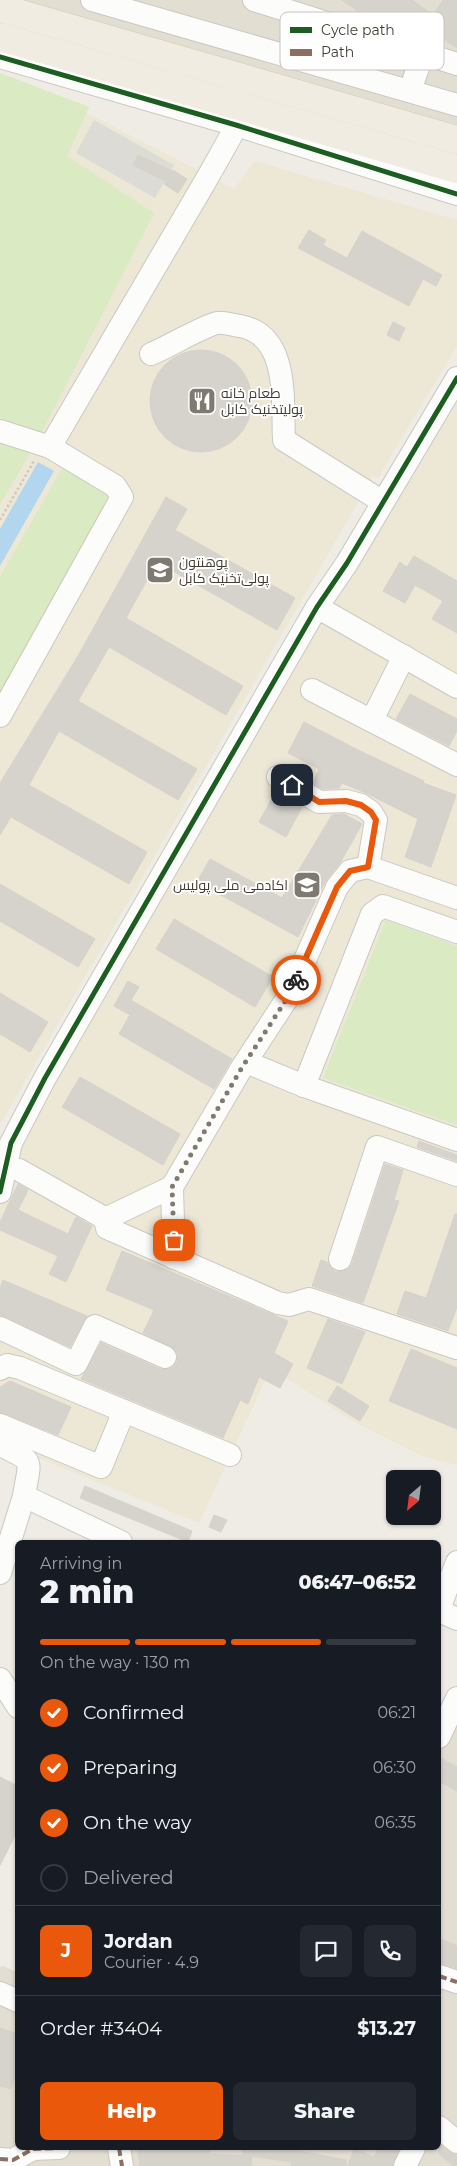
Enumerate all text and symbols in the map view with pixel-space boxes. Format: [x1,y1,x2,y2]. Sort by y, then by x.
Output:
legend [280,12,444,70]
text: Cycle path [321,21,395,39]
text: Path [321,43,354,61]
place label: طعام خانه پولیتخنیک کابل [221,384,303,419]
restaurant icon: طعام خانه پولیتخنیک کابل [187,386,217,416]
place label: پوهنتون پولی‌تخنیک کابل [179,553,269,588]
school or university icon: پوهنتون پولی‌تخنیک کابل [145,555,175,585]
pin [271,764,313,806]
icon: home [278,771,306,799]
school or university icon: اکادمی ملی پولیس [292,870,322,900]
place label: اکادمی ملی پولیس [173,876,288,895]
courier [271,955,321,1005]
icon: bike [282,966,310,994]
pin [153,1219,195,1261]
icon: bag [160,1226,188,1254]
north arrow [386,1470,441,1525]
map controls [386,1470,441,1525]
text: Arriving in [40,1554,122,1573]
text: 06:47–06:52 [299,1571,416,1594]
text: 2 min [40,1572,134,1611]
text: On the way · 130 m [40,1653,190,1672]
icon: check [40,1699,68,1727]
text: Confirmed [83,1701,184,1724]
text: 06:21 [377,1703,416,1722]
icon: check [40,1754,68,1782]
text: Preparing [83,1756,178,1779]
text: 06:30 [373,1758,416,1777]
icon: check [40,1809,68,1837]
text: On the way [83,1811,191,1834]
text: 06:35 [374,1813,416,1832]
text: Delivered [83,1866,174,1889]
button: chat [300,1925,352,1977]
button: phone [364,1925,416,1977]
text: Jordan [104,1930,173,1953]
text: J [61,1939,71,1962]
text: Courier · 4.9 [104,1953,199,1972]
text: Order #3404 [40,2017,162,2040]
text: $13.27 [357,2017,416,2040]
button: Help [40,2082,223,2140]
button: Share [233,2082,416,2140]

